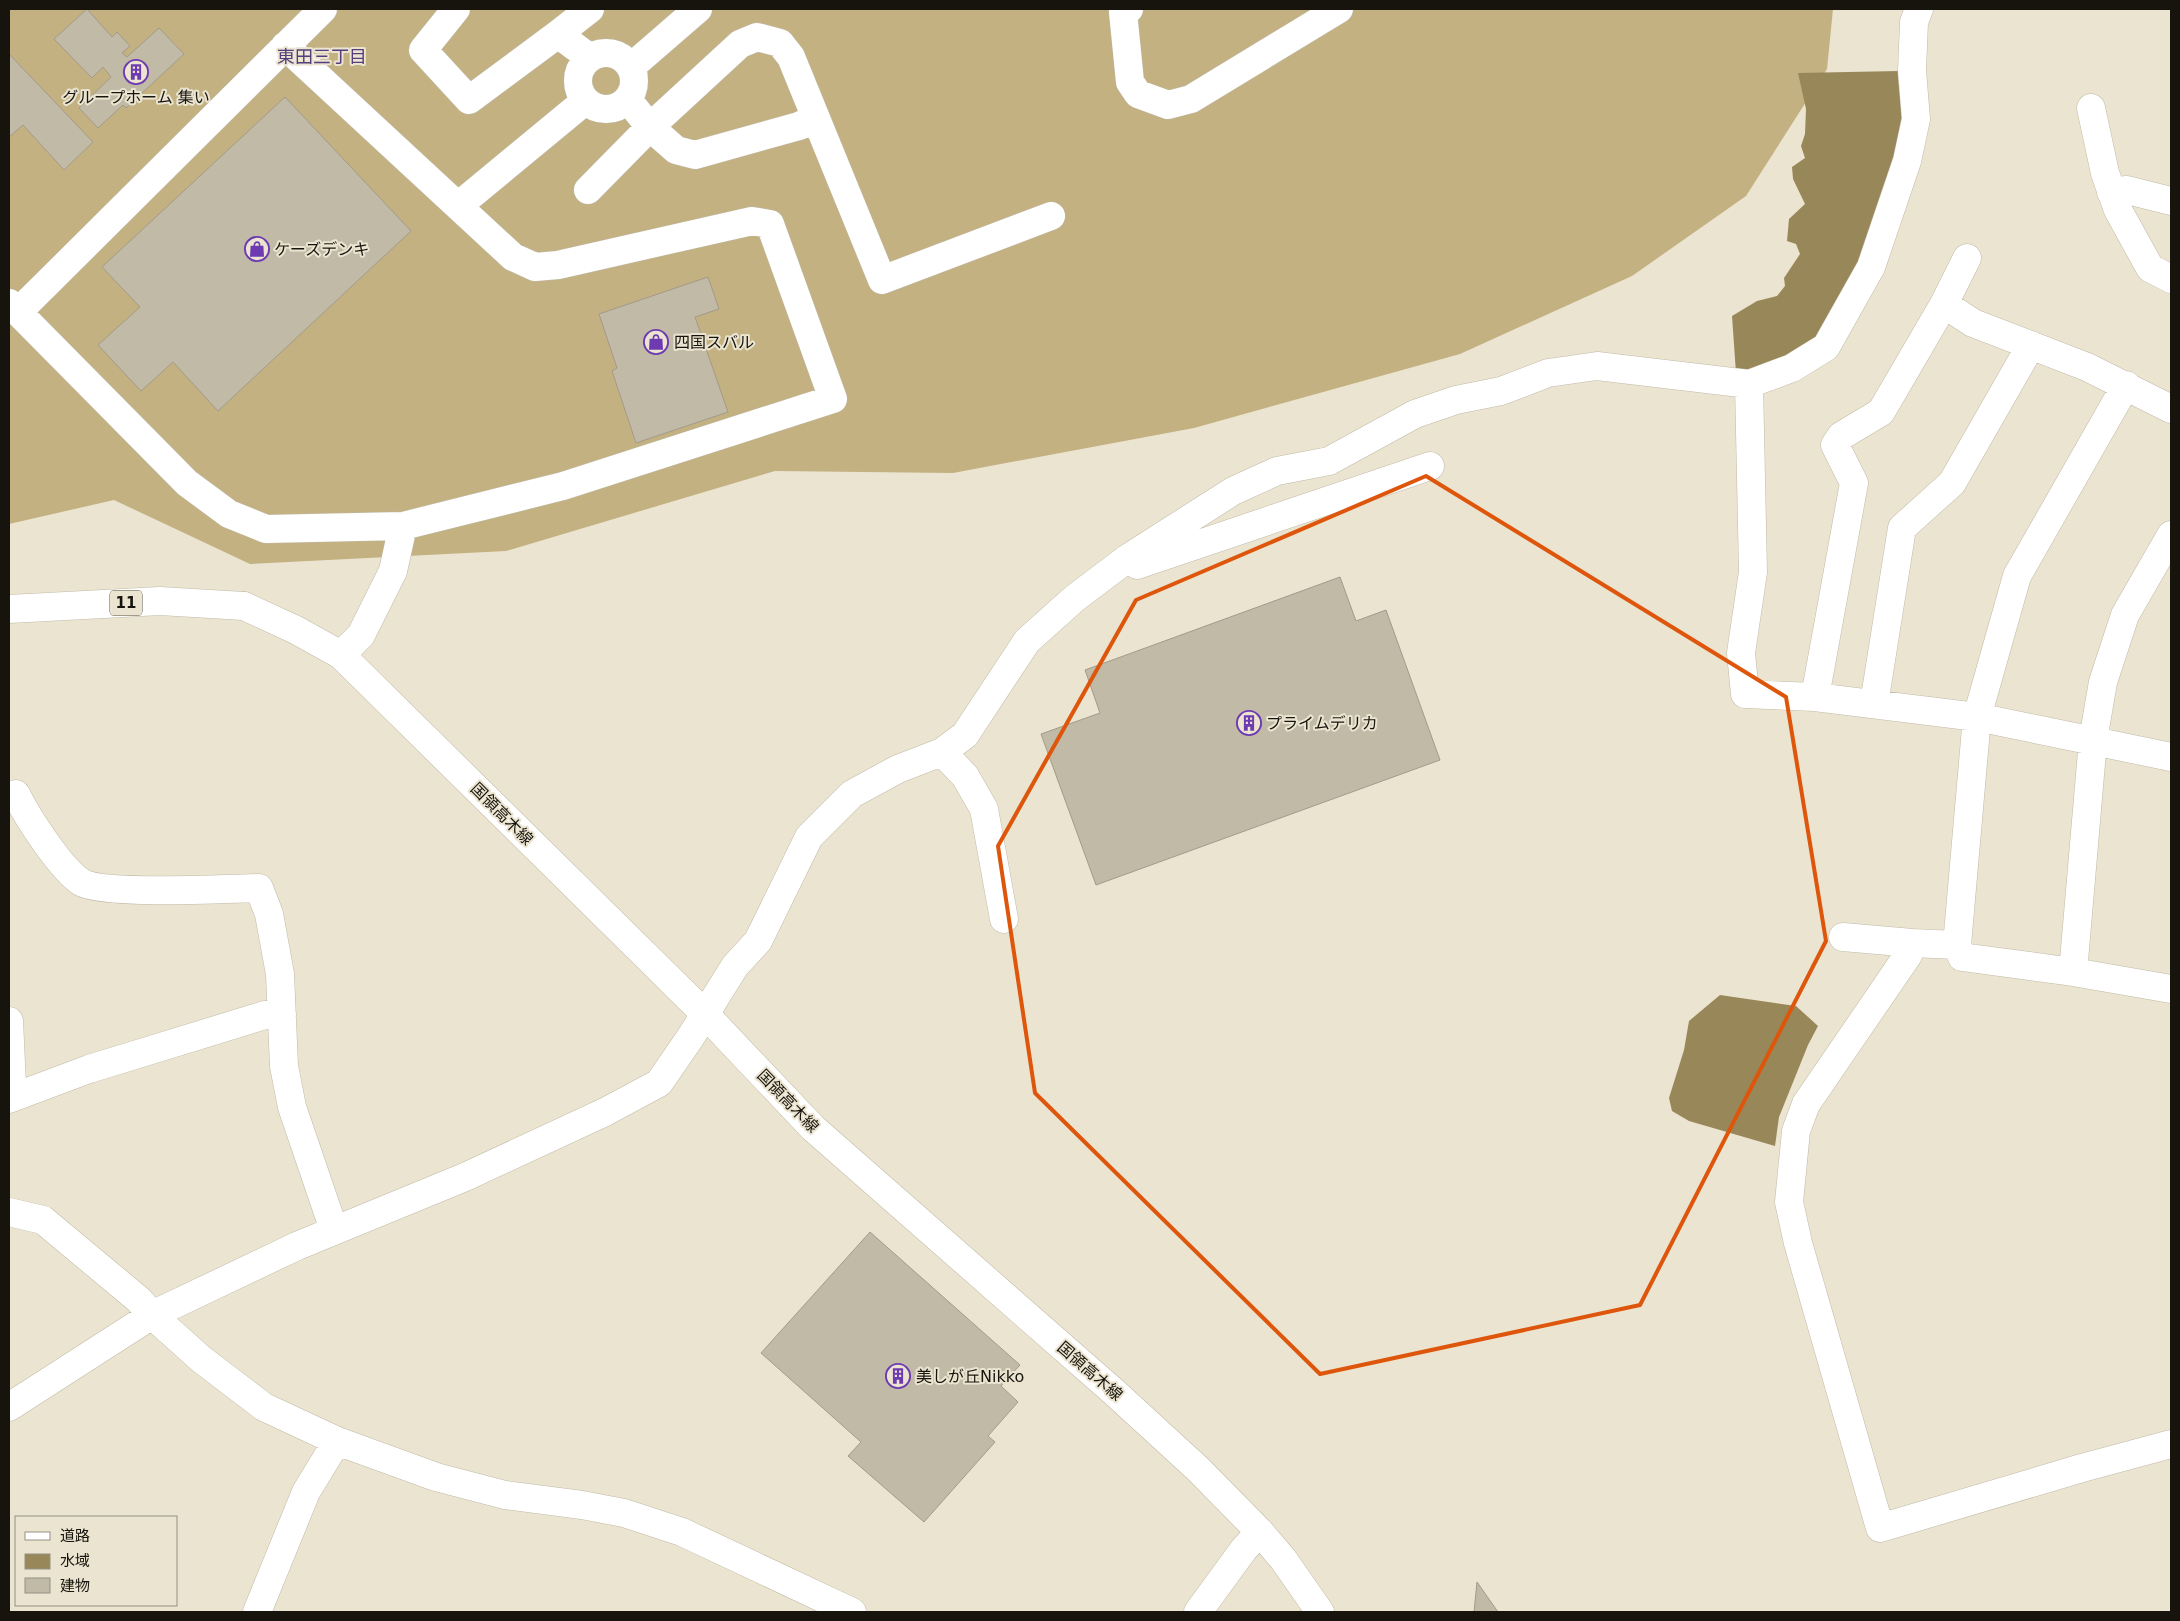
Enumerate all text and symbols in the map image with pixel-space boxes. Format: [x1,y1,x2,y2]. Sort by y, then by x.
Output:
district label: 東田三丁目 [277,46,367,67]
building icon: グループホーム 集い [123,59,149,85]
place label: グループホーム 集い [62,88,210,107]
shop icon: ケーズデンキ [244,236,270,262]
place label: ケーズデンキ [274,240,369,259]
shop icon: 四国スバル [643,329,669,355]
place label: 四国スバル [674,333,754,352]
road number: 11 [110,590,142,616]
building icon: プライムデリカ [1236,710,1262,736]
place label: プライムデリカ [1266,714,1378,733]
street label: 国領高木線 [467,779,537,849]
street label: 国領高木線 [753,1066,823,1136]
street label: 国領高木線 [1054,1338,1126,1404]
building icon: 美しが丘Nikko [885,1363,911,1389]
place label: 美しが丘Nikko [916,1367,1024,1386]
legend [15,1516,178,1606]
text: 道路 [60,1527,90,1545]
text: 水域 [60,1552,90,1570]
text: 建物 [60,1577,90,1595]

